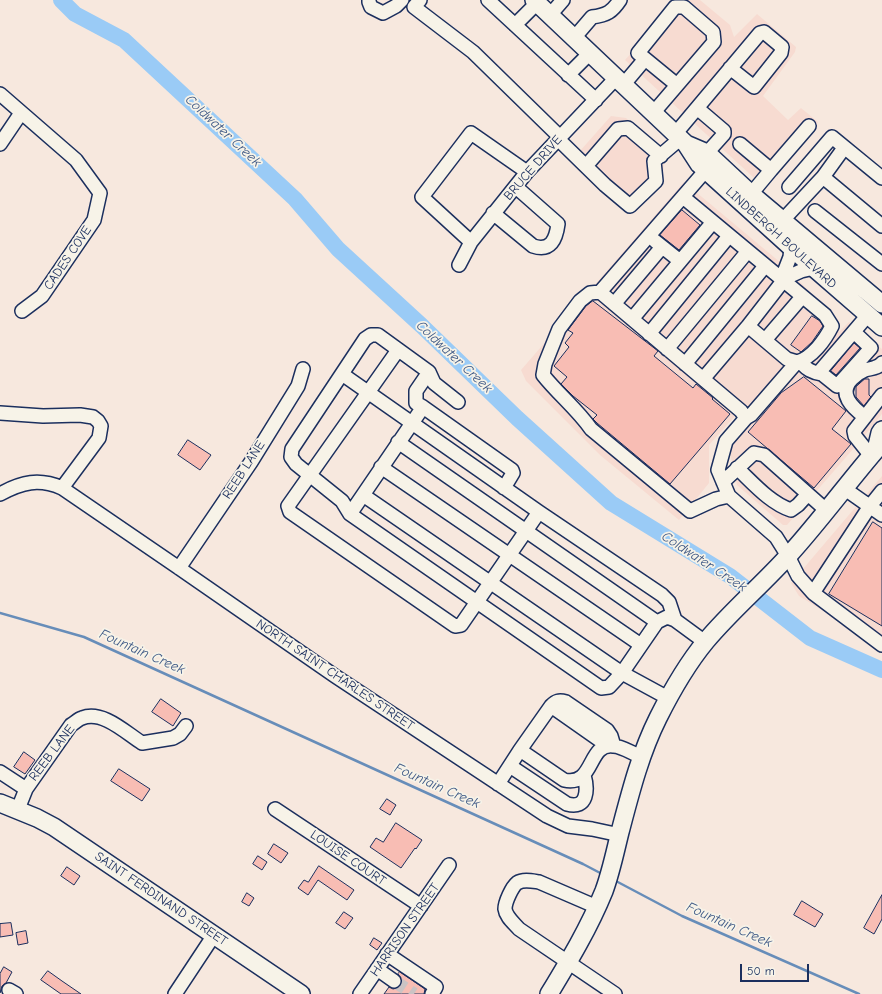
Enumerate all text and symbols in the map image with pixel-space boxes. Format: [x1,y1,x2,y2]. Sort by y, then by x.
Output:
water label: Coldwater Creek [181,91,265,171]
street label: BRUCE DRIVE [501,132,565,204]
street label: LINDBERGH BOULEVARD [722,184,840,292]
street label: CADES COVE [41,223,95,293]
water label: Coldwater Creek [412,317,496,397]
street label: REEB LANE [219,438,269,502]
water label: Coldwater Creek [658,528,750,596]
street label: NORTH SAINT CHARLES STREET [253,616,417,734]
water label: Fountain Creek [97,626,187,678]
street label: REEB LANE [26,722,78,784]
water label: Fountain Creek [392,760,482,812]
street label: LOUISE COURT [307,827,389,889]
street label: SAINT FERDINAND STREET [92,849,230,949]
street label: HARRISON STREET [367,880,443,980]
water label: Fountain Creek [684,899,774,951]
scale bar [742,956,811,982]
text: 50 m [747,964,775,978]

